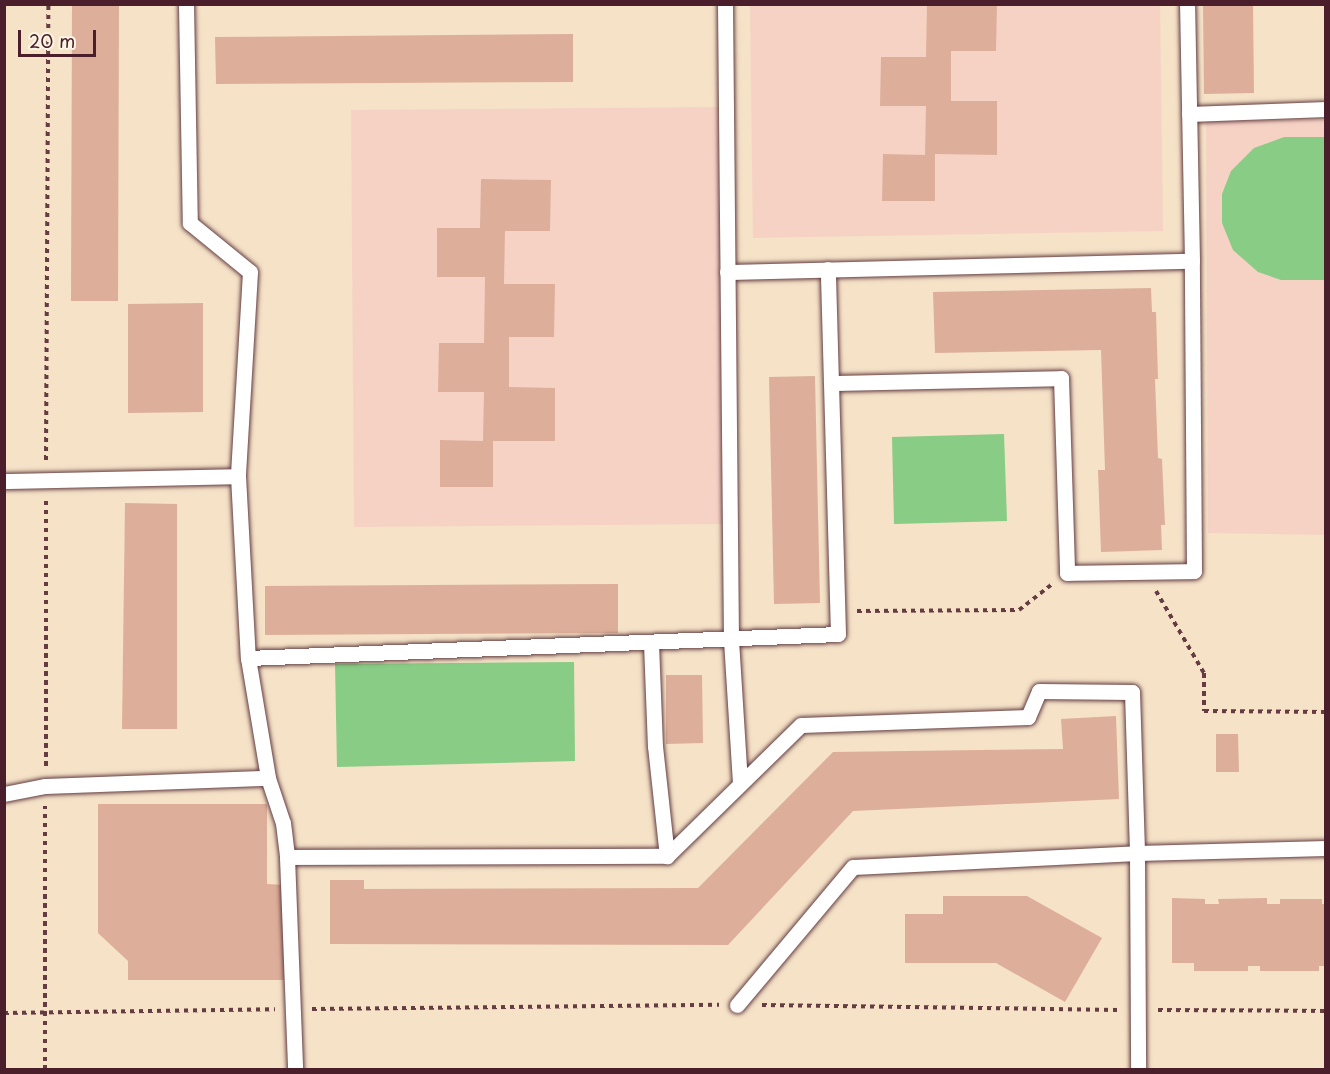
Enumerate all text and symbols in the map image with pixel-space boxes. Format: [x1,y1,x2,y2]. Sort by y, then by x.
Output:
scale bar [21,18,99,56]
text: 20 m [29,27,75,54]

